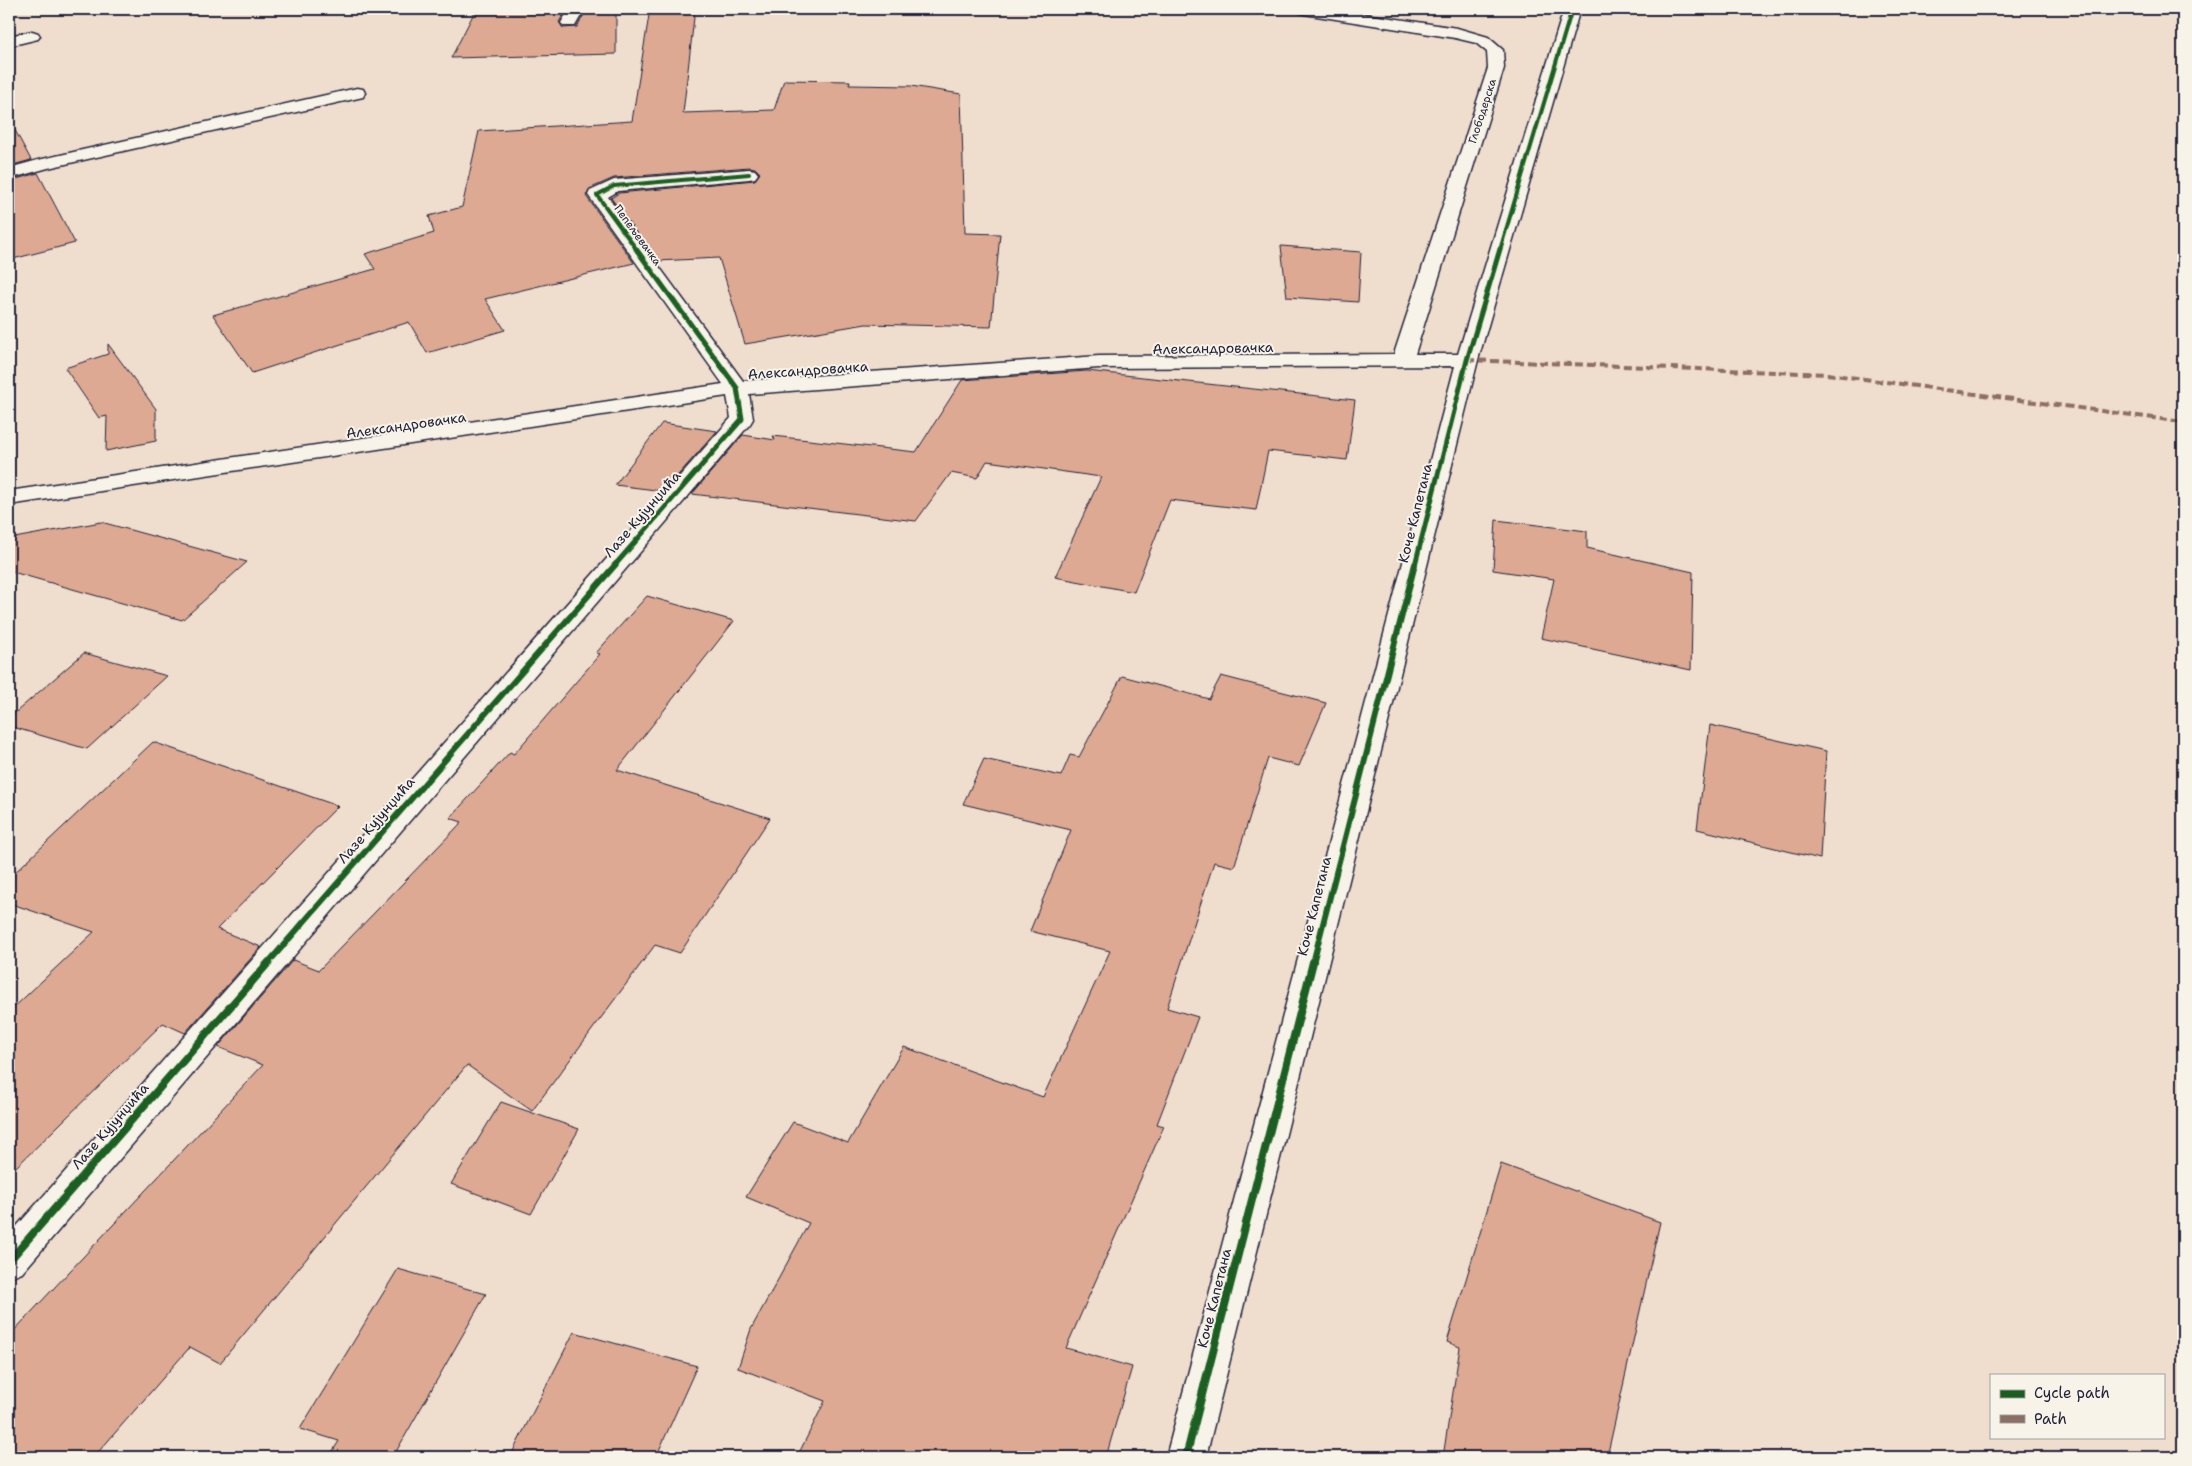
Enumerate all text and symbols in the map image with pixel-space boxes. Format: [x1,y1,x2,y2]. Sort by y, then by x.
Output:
street label: Глободерска [1465,77,1500,145]
street label: Пепељевачка [610,202,665,269]
street label: Александровачка [1152,338,1274,358]
street label: Александровачка [747,357,869,383]
street label: Александровачка [345,408,467,442]
street label: Коче Капетана [1394,461,1436,565]
street label: Лазе Кујунџића [600,467,685,561]
street label: Лазе Кујунџића [334,773,419,867]
street label: Коче Капетана [1293,854,1335,958]
street label: Лазе Кујунџића [68,1079,153,1173]
street label: Коче Капетана [1193,1246,1235,1350]
legend [1990,1374,2164,1438]
text: Cycle path [2034,1383,2110,1403]
text: Path [2034,1409,2067,1429]

